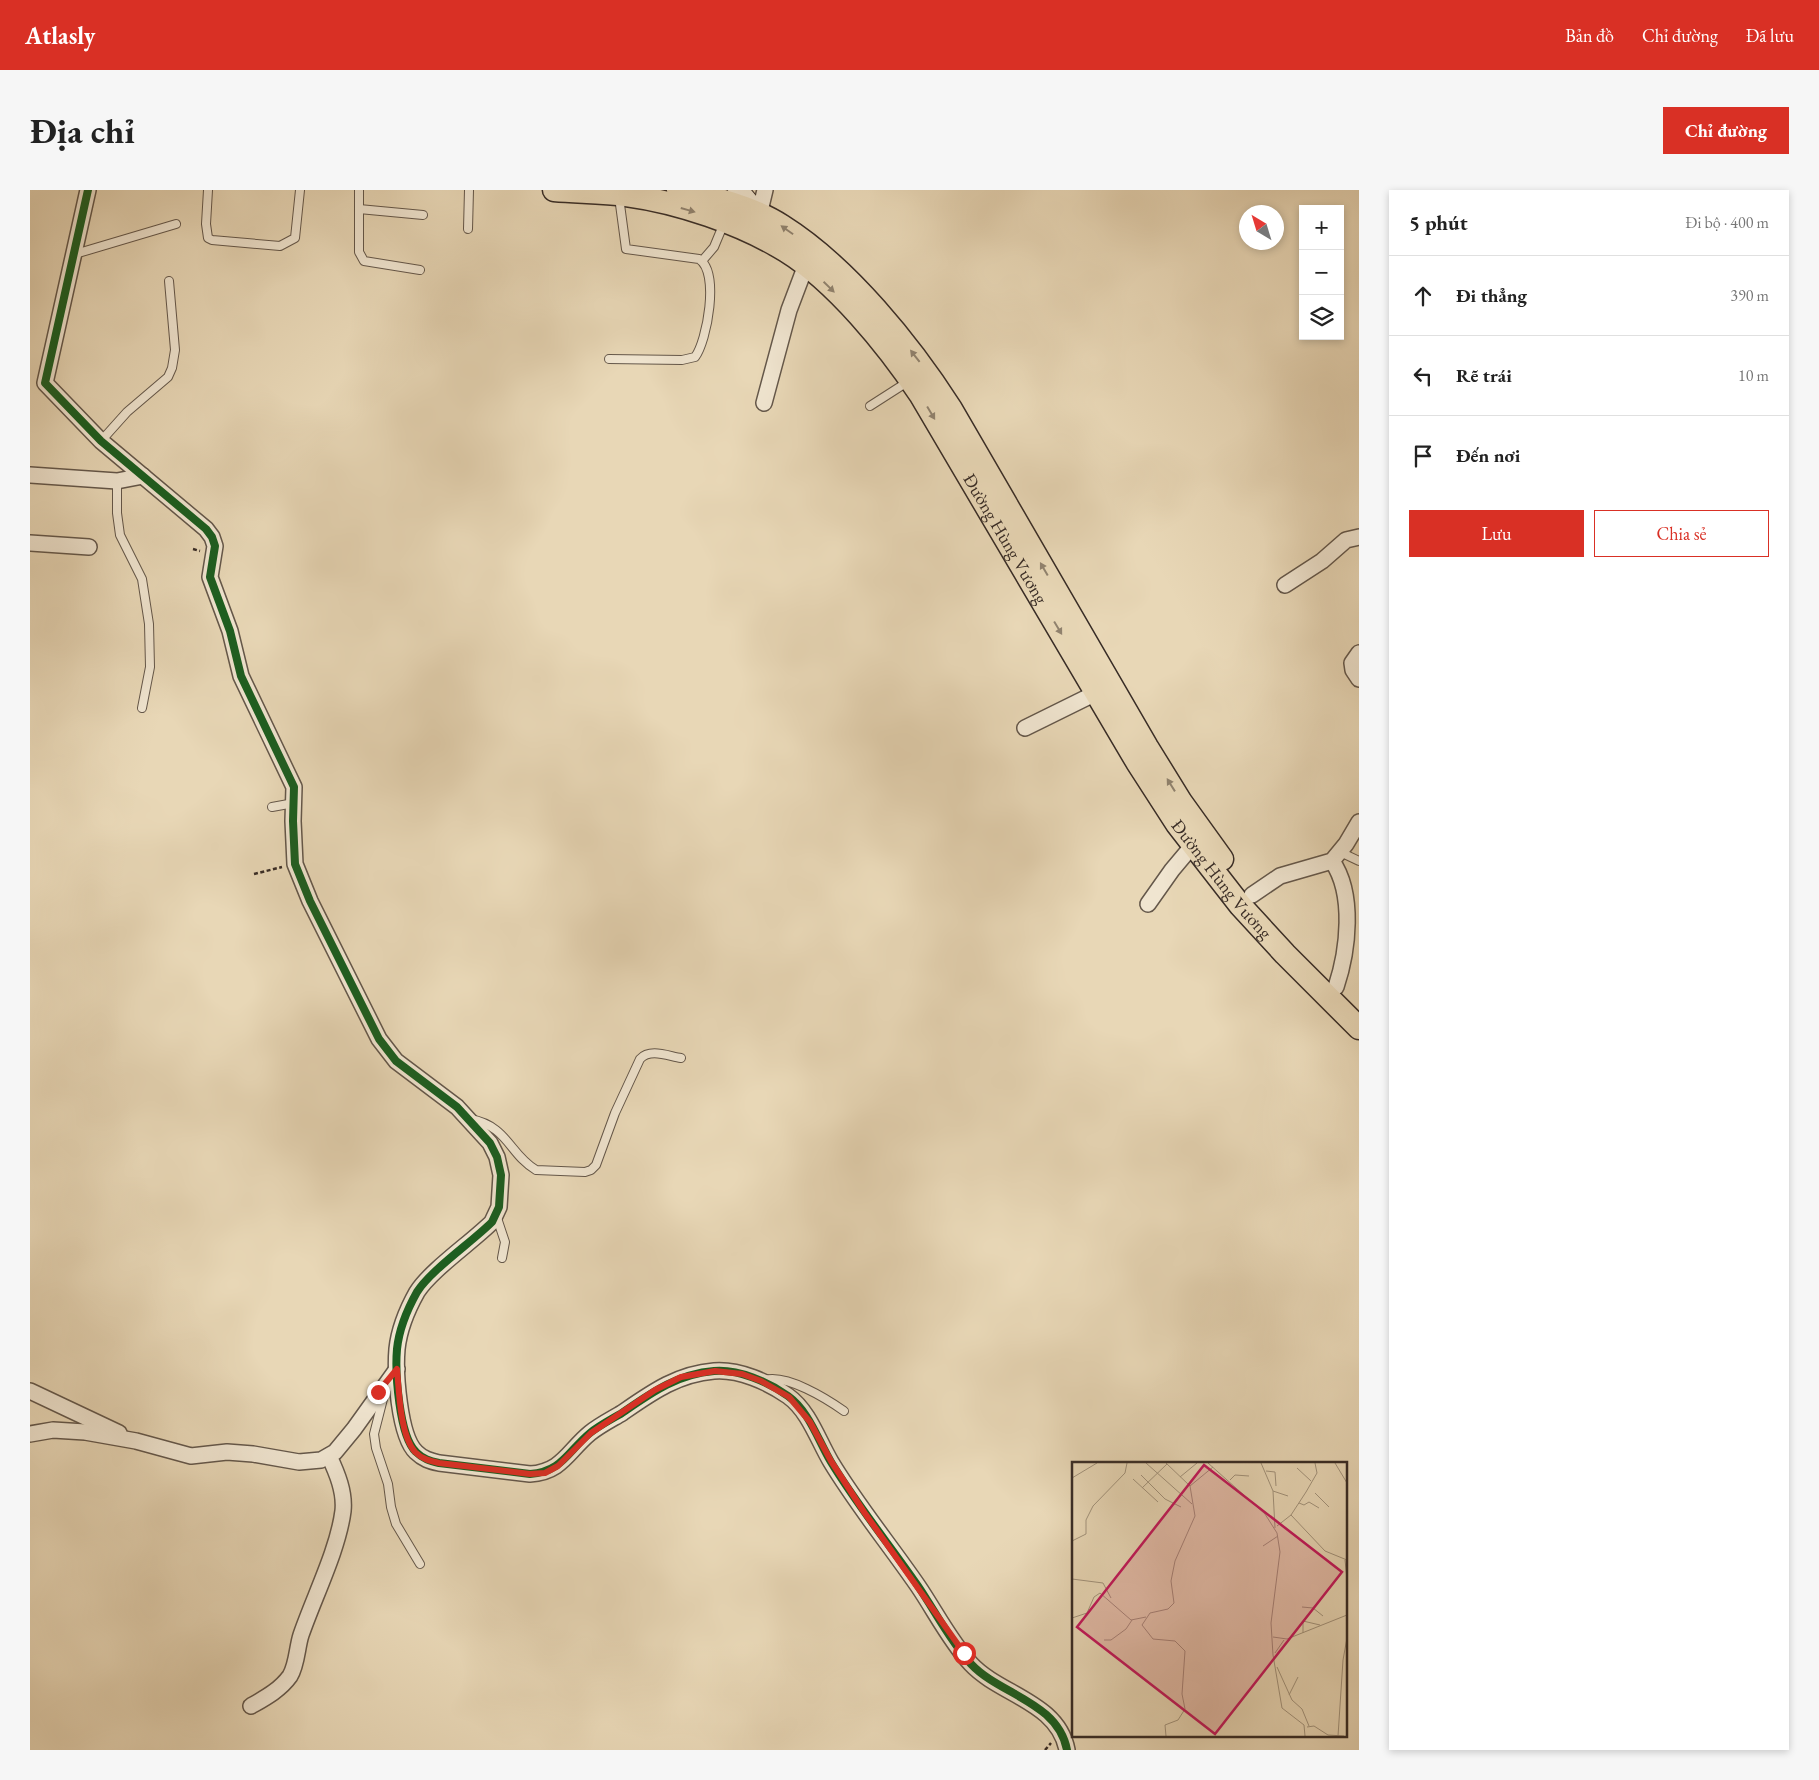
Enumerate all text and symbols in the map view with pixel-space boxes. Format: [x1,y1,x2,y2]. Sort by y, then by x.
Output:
text: Atlasly [25,20,95,51]
text: Bản đồ [1565,24,1614,47]
text: Chỉ đường [1642,24,1718,47]
text: Đã lưu [1746,24,1794,47]
button: Chỉ đường [1663,107,1789,154]
text: Địa chỉ [30,108,135,153]
north arrow [1239,205,1284,250]
map controls [1299,205,1344,340]
button: + [1299,205,1344,250]
one-way arrow [681,206,696,214]
text: 5 phút [1409,209,1468,236]
text: Đi bộ · 400 m [1685,212,1769,233]
one-way arrow [780,225,794,235]
button: − [1299,250,1344,295]
one-way arrow [823,281,835,293]
icon: ahead [1409,282,1437,310]
text: Đi thẳng [1456,283,1527,308]
text: 390 m [1730,285,1769,306]
button: layers [1299,295,1344,340]
one-way arrow [909,350,920,363]
icon: left [1409,362,1437,390]
text: Rẽ trái [1456,363,1512,388]
text: 10 m [1738,365,1769,386]
one-way arrow [926,406,935,419]
icon: arrive [1409,442,1437,470]
text: Đến nơi [1456,443,1520,468]
street label: Đường Hùng Vương [958,469,1053,608]
button: Lưu [1409,510,1584,557]
button: Chia sẻ [1594,510,1769,557]
one-way arrow [1040,562,1049,576]
one-way arrow [1053,622,1062,635]
one-way arrow [1166,778,1175,791]
street label: Đường Hùng Vương [1167,814,1277,944]
route end [367,1381,390,1404]
inset map [1072,1462,1346,1738]
route start [953,1642,976,1665]

